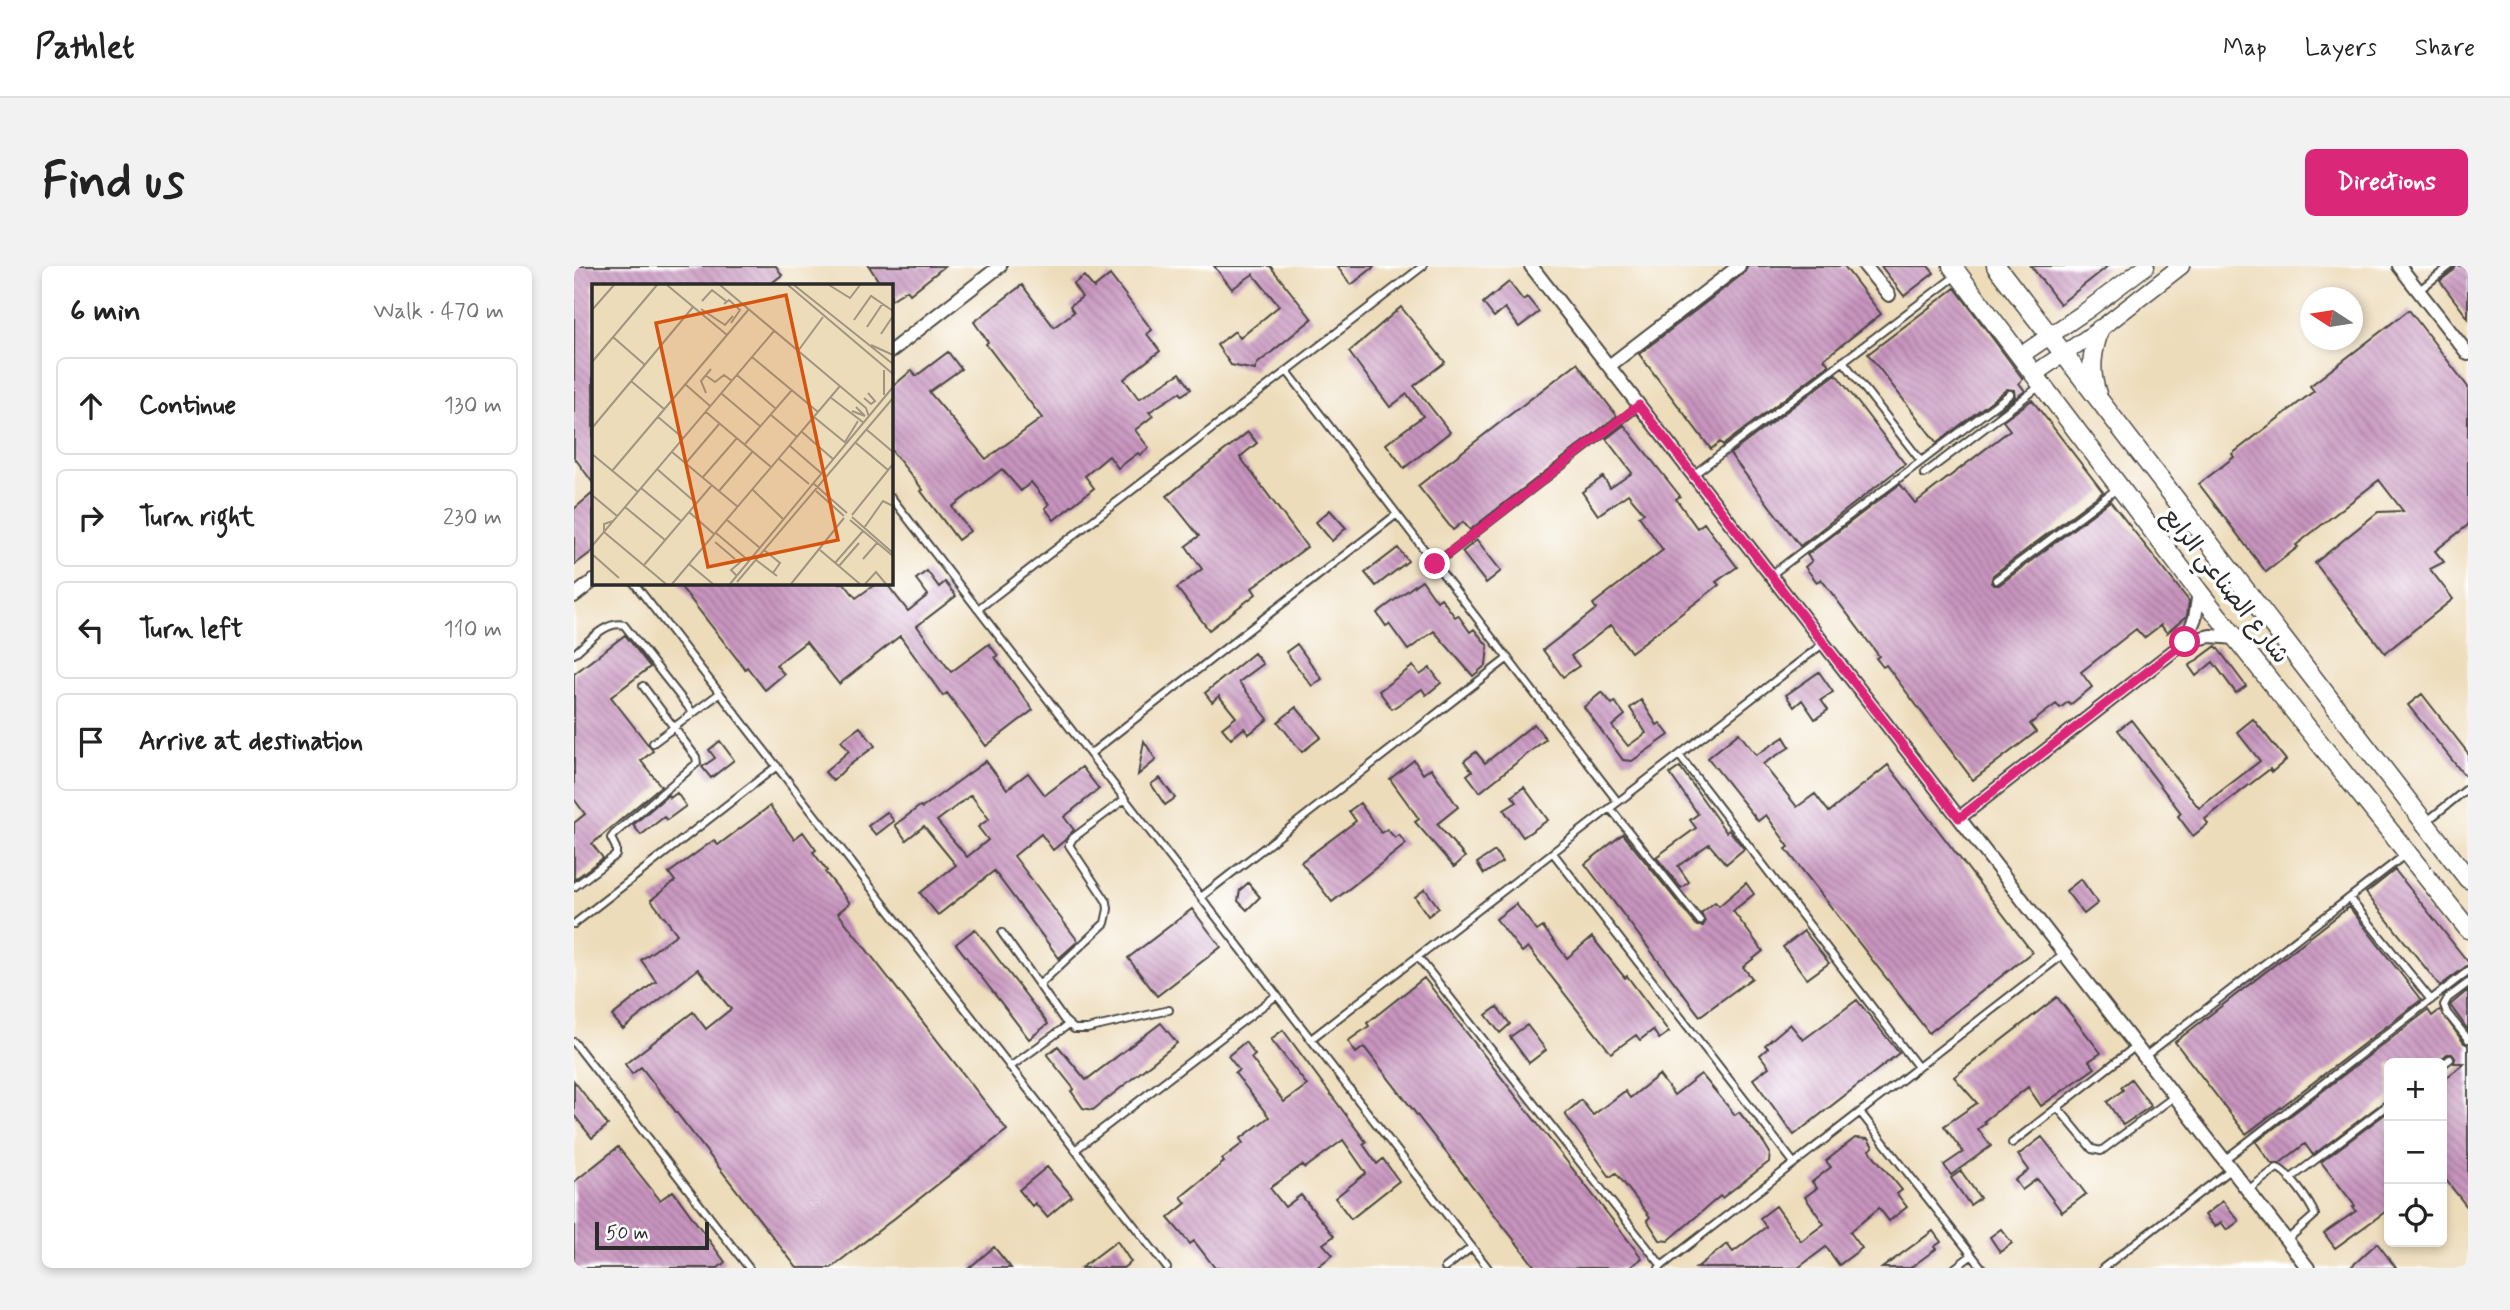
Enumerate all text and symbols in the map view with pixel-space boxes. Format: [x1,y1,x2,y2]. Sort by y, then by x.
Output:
text: Pathlet [35,26,135,70]
text: Map [2223,33,2267,64]
text: Layers [2305,33,2377,64]
text: Share [2415,33,2475,64]
button: Directions [2305,149,2468,216]
text: Find us [42,150,185,215]
inset map [592,284,892,584]
north arrow [2300,287,2363,350]
text: 6 min [70,292,141,331]
text: Walk · 470 m [373,297,504,327]
icon: ahead [72,387,110,425]
text: Continue [139,389,236,423]
text: 130 m [444,391,502,421]
icon: right [72,499,110,537]
text: Turn right [139,501,255,535]
street label: شارع الصناعي الرابع [2151,501,2296,673]
text: 230 m [443,503,502,533]
route end [1419,548,1450,579]
icon: left [72,611,110,649]
text: Turn left [139,613,243,647]
text: 110 m [443,615,502,645]
route start [2169,626,2200,657]
icon: arrive [72,723,110,761]
text: Arrive at destination [139,725,363,759]
map controls [2384,1058,2447,1247]
button: + [2384,1058,2447,1121]
button: − [2384,1121,2447,1184]
button: locate [2384,1184,2447,1247]
scale bar [595,1219,709,1251]
text: 50 m [606,1221,649,1246]

